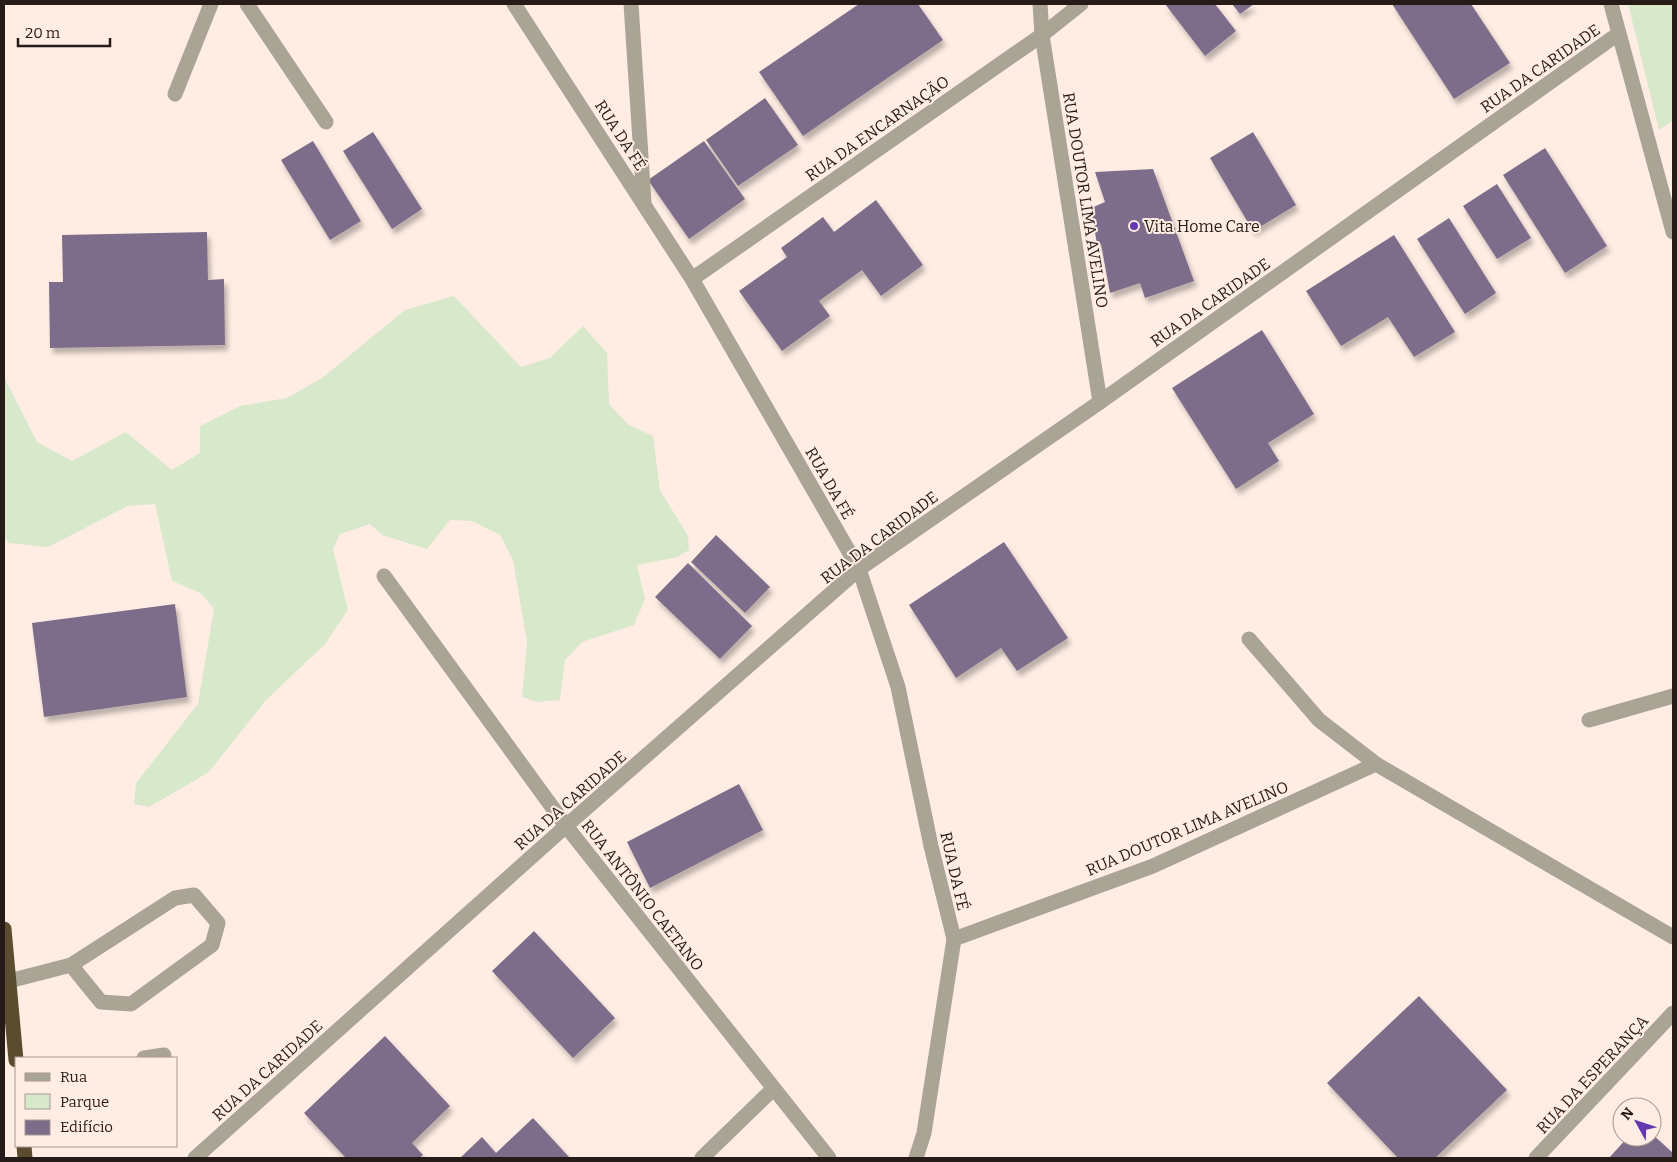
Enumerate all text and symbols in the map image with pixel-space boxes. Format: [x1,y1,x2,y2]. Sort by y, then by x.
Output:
scale bar [18,15,110,47]
street label: RUA DA CARIDADE [1477,20,1604,117]
text: 20 m [25,24,61,42]
street label: RUA DA ENCARNAÇÃO [801,71,953,185]
street label: RUA DOUTOR LIMA AVELINO [1059,91,1112,309]
street label: RUA DA FÉ [591,96,651,174]
place label: Vita Home Care [1144,217,1260,236]
marker: Vita Home Care [1128,220,1140,232]
street label: RUA DA CARIDADE [1147,254,1274,351]
street label: RUA DA FÉ [801,443,859,523]
street label: RUA DA CARIDADE [817,487,942,588]
street label: RUA DA CARIDADE [511,747,630,854]
street label: RUA DOUTOR LIMA AVELINO [1083,777,1291,880]
street label: RUA ANTÔNIO CAETANO [578,815,708,975]
street label: RUA DA FÉ [936,830,974,912]
street label: RUA DA ESPERANÇA [1532,1011,1652,1137]
street label: RUA DA CARIDADE [208,1016,326,1125]
legend [15,1057,178,1147]
text: Rua [60,1068,87,1086]
text: Parque [60,1093,109,1111]
north arrow [1612,1097,1662,1147]
text: Edifício [60,1118,113,1136]

